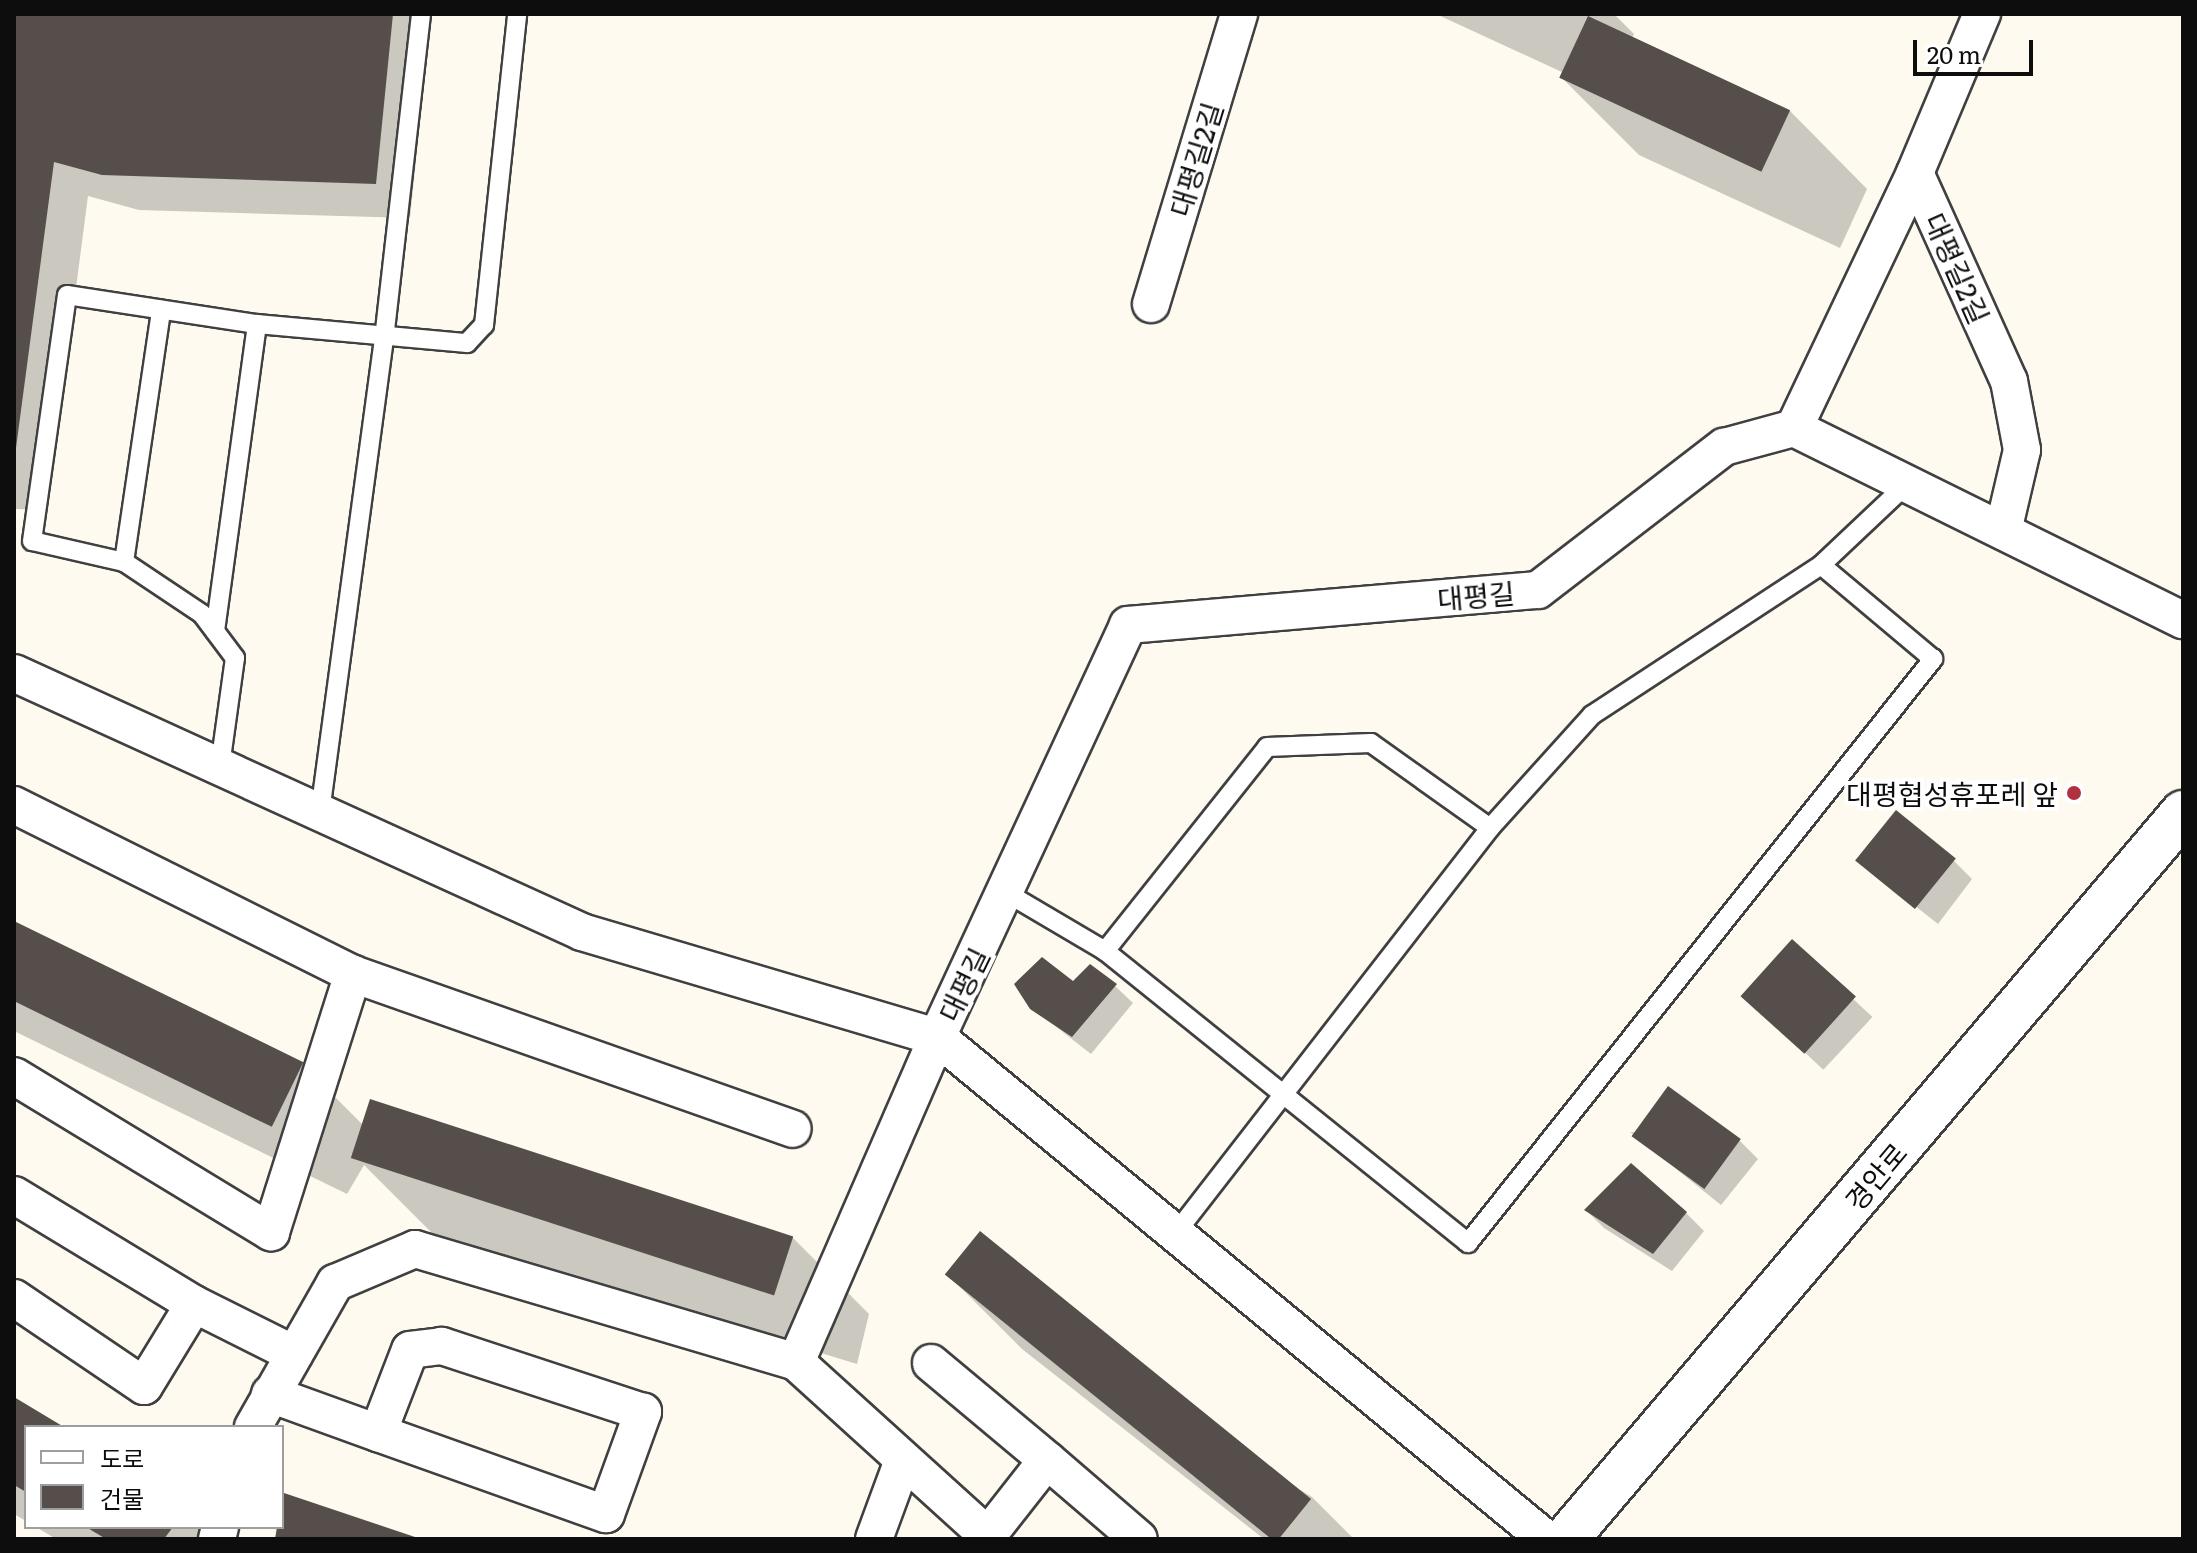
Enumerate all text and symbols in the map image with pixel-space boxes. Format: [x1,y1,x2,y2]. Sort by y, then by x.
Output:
scale bar [1917,24,2037,74]
text: 20 m [1927,36,1981,71]
street label: 대평길2길 [1162,98,1228,220]
street label: 대평길2길 [1919,208,1997,328]
street label: 대평길 [1436,575,1516,615]
place label: 대평협성휴포레 앞 [1846,776,2058,810]
marker: 대평협성휴포레 앞 [2065,784,2083,802]
street label: 대평길 [931,942,995,1026]
street label: 경안로 [1837,1136,1913,1216]
legend [24,1425,284,1529]
text: 도로 [100,1440,144,1475]
text: 건물 [100,1480,144,1515]

